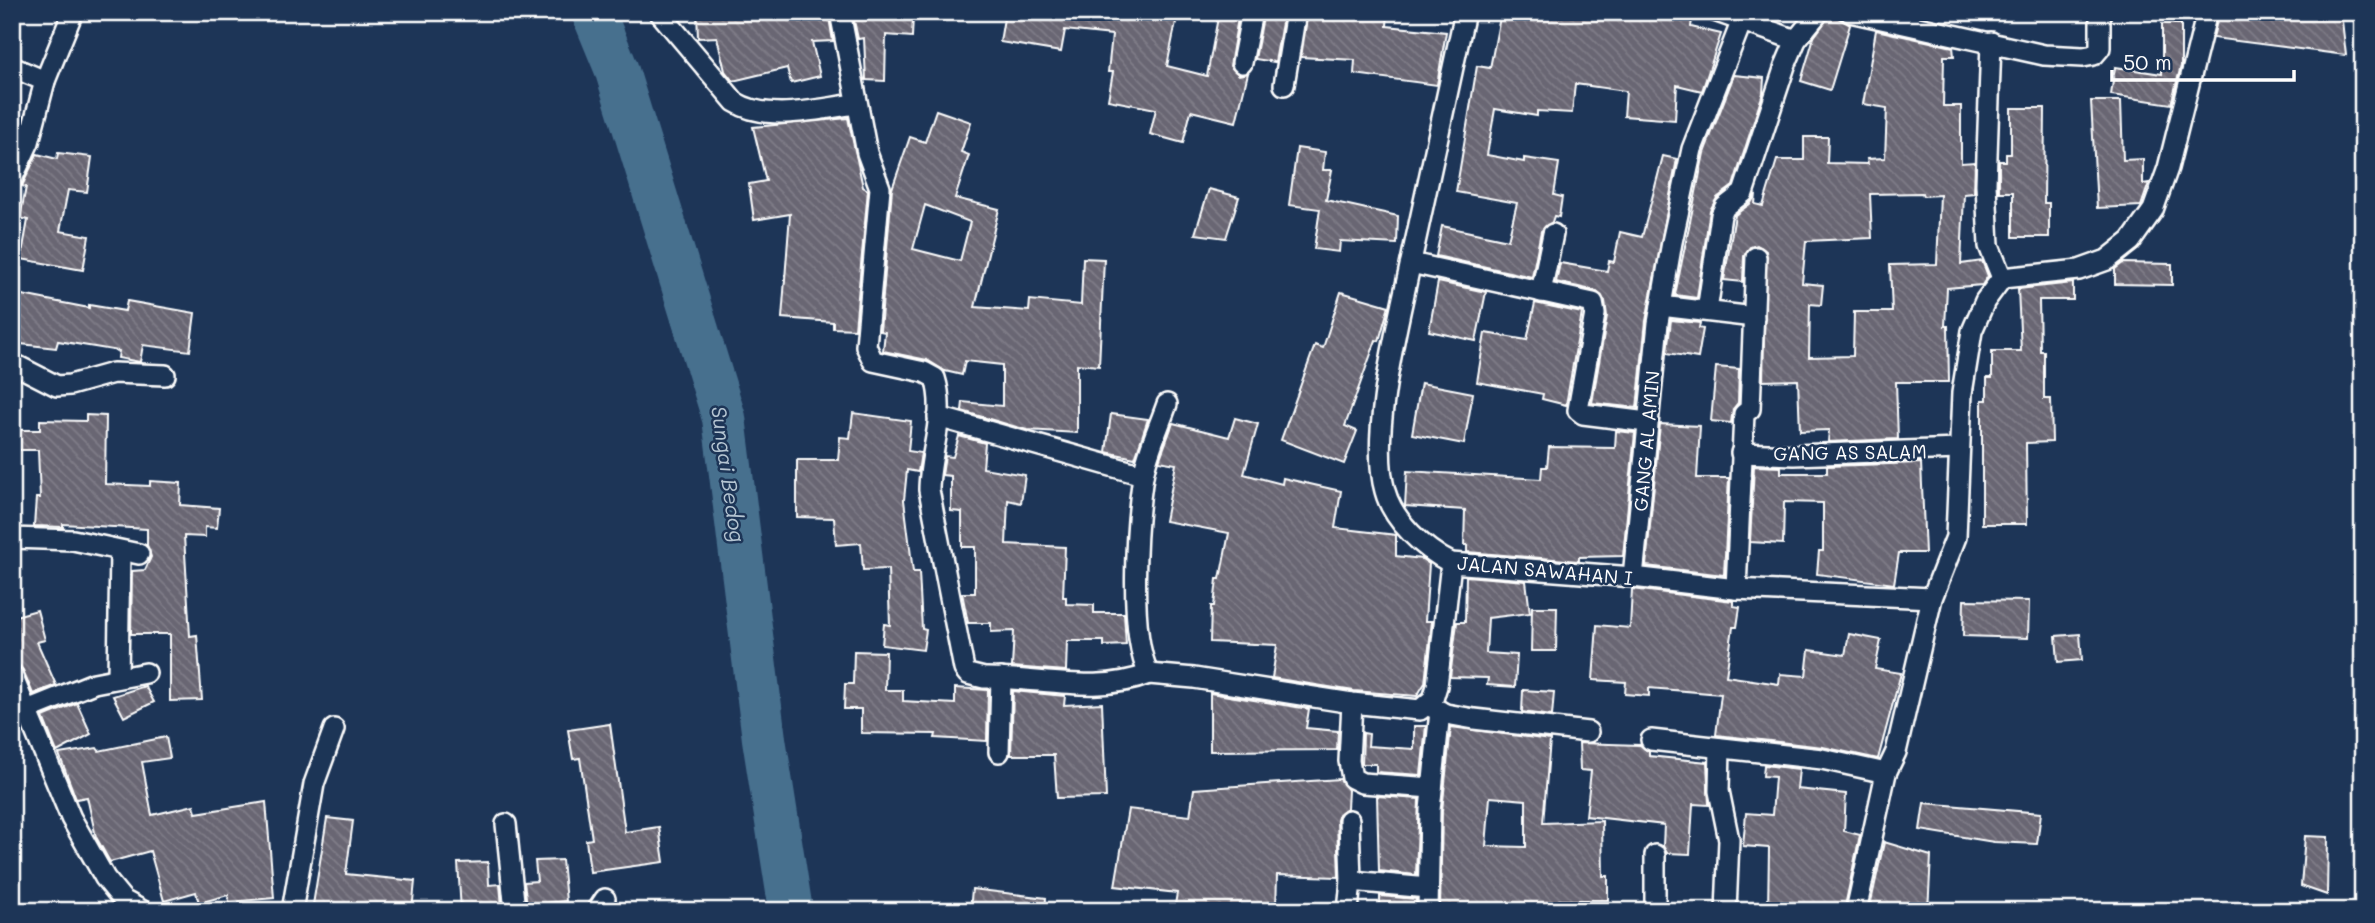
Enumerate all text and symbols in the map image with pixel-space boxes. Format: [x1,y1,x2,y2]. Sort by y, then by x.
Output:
scale bar [2112,38,2294,82]
text: 50 m [2123,48,2172,75]
street label: GANG AL AMIN [1627,370,1665,512]
water label: Sungai Bedog [706,404,752,544]
street label: GANG AS SALAM [1773,438,1927,466]
street label: JALAN SAWAHAN I [1456,550,1634,590]

